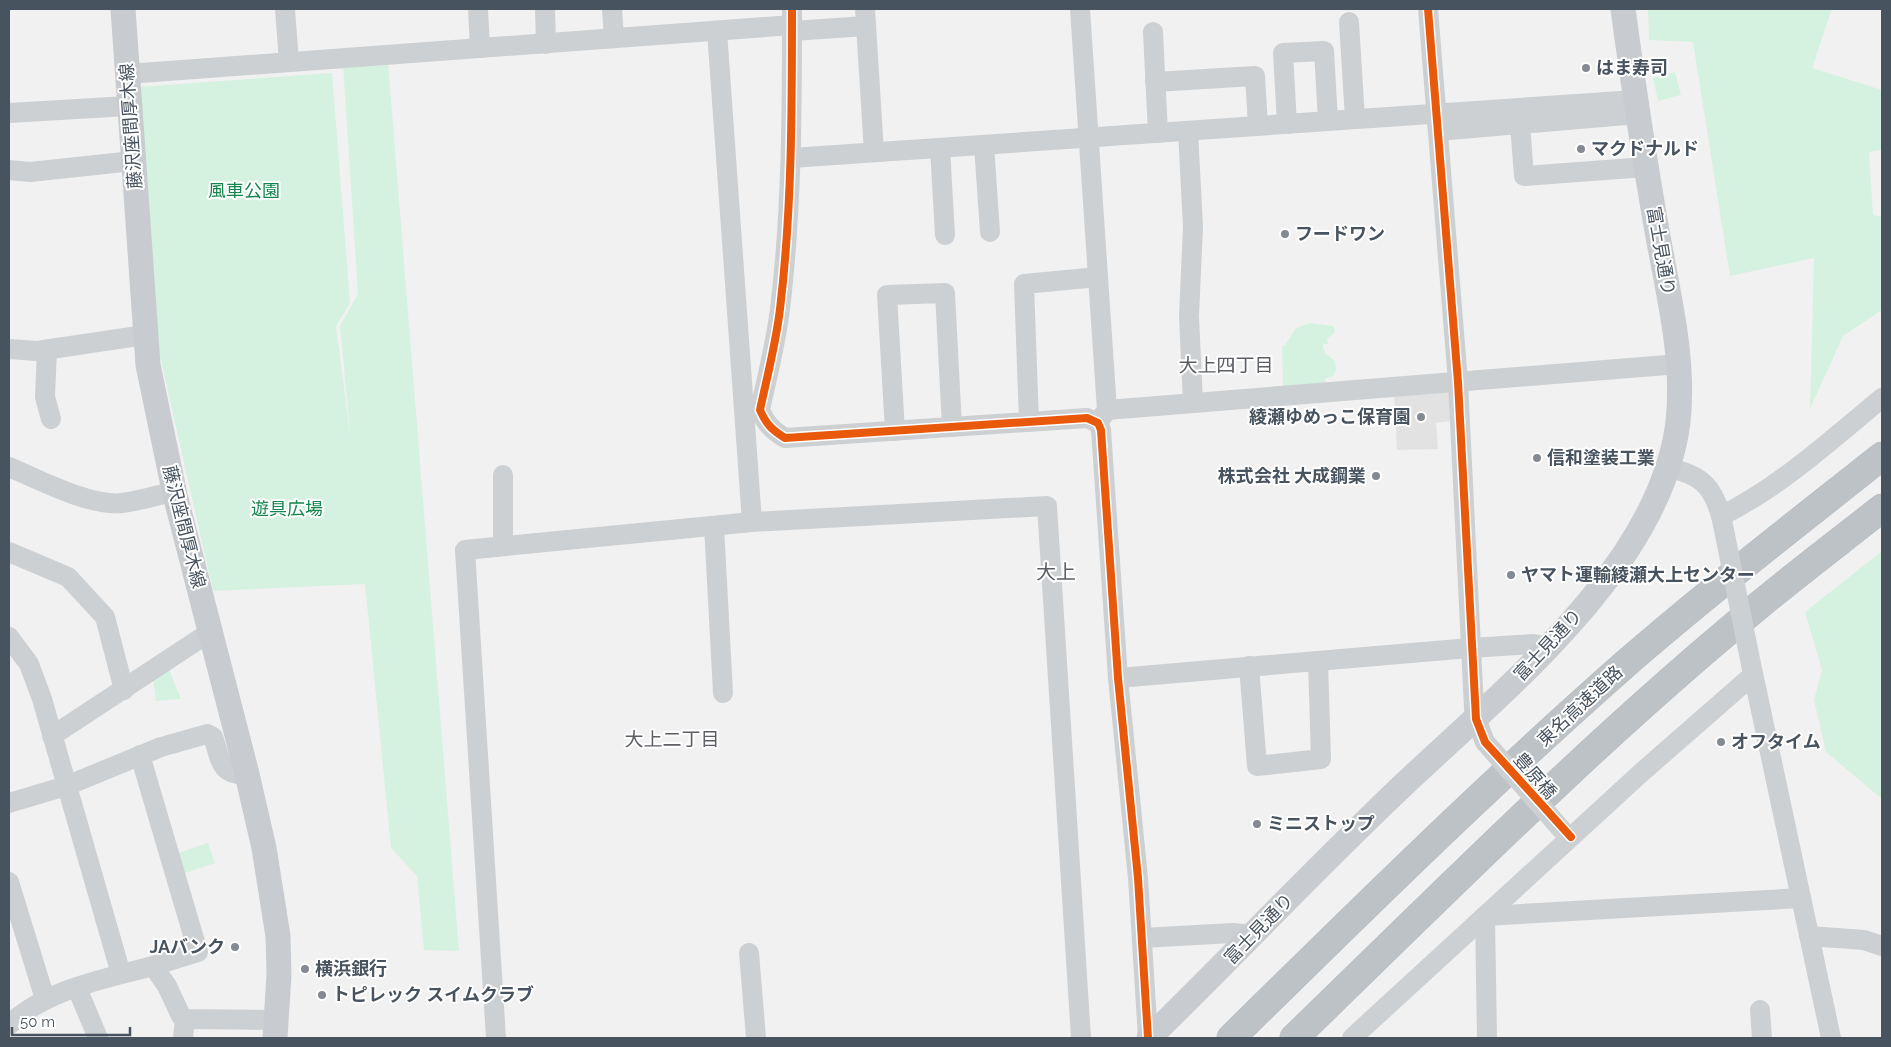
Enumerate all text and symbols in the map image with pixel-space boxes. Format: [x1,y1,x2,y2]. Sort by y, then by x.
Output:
place label: はま寿司 [1596,57,1668,78]
street label: 藤沢座間厚木線 [116,62,145,190]
marker: はま寿司 [1580,62,1592,74]
place label: マクドナルド [1591,138,1699,159]
marker: マクドナルド [1575,143,1587,155]
park label: 風車公園 [208,180,280,201]
street label: 富士見通り [1643,205,1680,297]
place label: フードワン [1295,223,1385,244]
marker: フードワン [1279,228,1291,240]
district label: 大上四丁目 [1178,354,1274,376]
place label: 綾瀬ゆめっこ保育園 [1249,406,1411,427]
marker: 綾瀬ゆめっこ保育園 [1415,411,1427,423]
place label: 信和塗装工業 [1547,447,1655,468]
marker: 信和塗装工業 [1531,452,1543,464]
street label: 藤沢座間厚木線 [159,463,210,591]
place label: 株式会社 大成鋼業 [1218,465,1366,486]
marker: 株式会社 大成鋼業 [1370,470,1382,482]
park label: 遊具広場 [251,498,323,519]
district label: 大上 [1036,560,1076,584]
place label: ヤマト運輸綾瀬大上センター [1521,564,1755,585]
marker: ヤマト運輸綾瀬大上センター [1505,569,1517,581]
street label: 富士見通り [1509,605,1586,685]
street label: 東名高速道路 [1533,661,1626,750]
district label: 大上二丁目 [624,728,720,750]
place label: オフタイム [1731,731,1821,752]
marker: オフタイム [1715,736,1727,748]
street label: 豊原橋 [1510,748,1561,803]
place label: ミニストップ [1267,813,1375,834]
marker: ミニストップ [1251,818,1263,830]
street label: 富士見通り [1220,889,1297,968]
place label: JAバンク [149,936,225,957]
marker: JAバンク [229,941,241,953]
place label: 横浜銀行 [315,958,387,979]
marker: 横浜銀行 [299,963,311,975]
place label: トピレック スイムクラブ [332,984,534,1005]
marker: トピレック スイムクラブ [316,989,328,1001]
scale bar [12,1004,130,1036]
text: 50 m [20,1013,55,1031]

